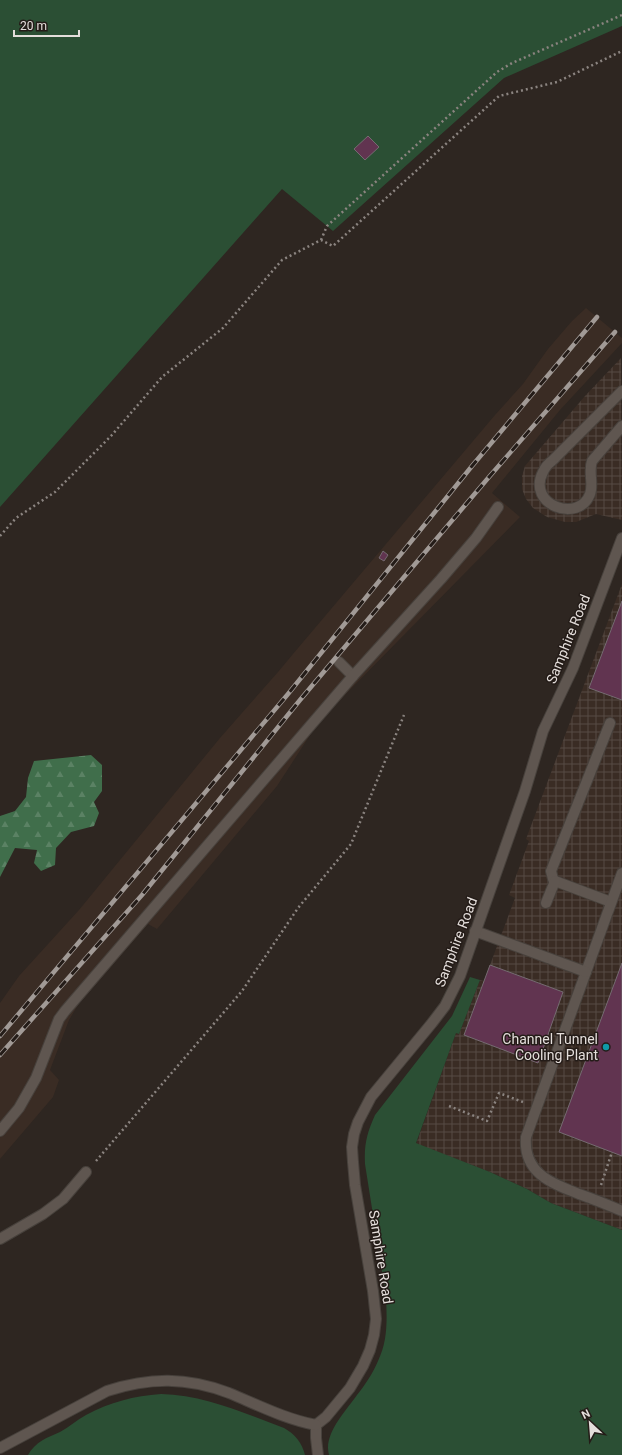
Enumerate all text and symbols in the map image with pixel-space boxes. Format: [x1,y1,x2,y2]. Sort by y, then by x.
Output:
scale bar [14,12,79,38]
text: 20 m [20,19,47,33]
street label: Samphire Road [543,592,593,686]
street label: Samphire Road [432,895,480,989]
place label: Channel Tunnel Cooling Plant [502,1031,598,1063]
marker: Channel Tunnel Cooling Plant [601,1042,611,1052]
street label: Samphire Road [366,1209,396,1305]
north arrow [570,1403,610,1443]
text: N [579,1407,592,1422]

